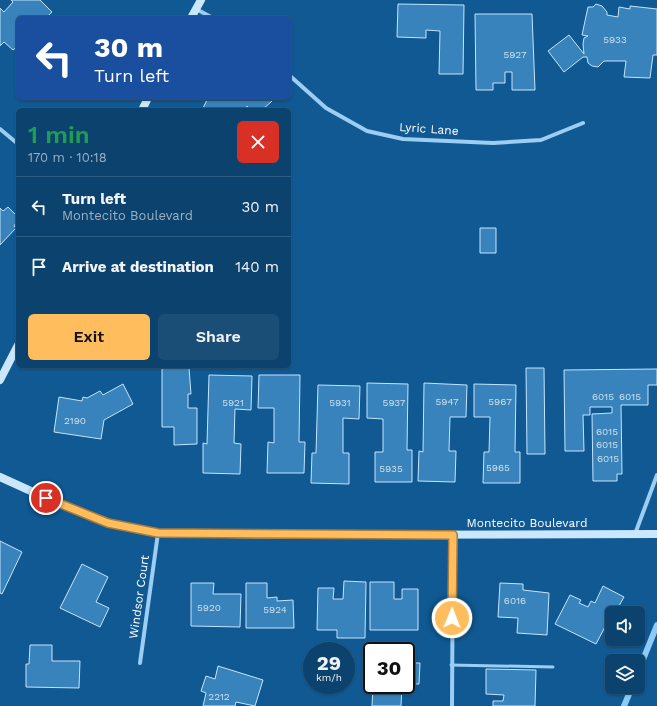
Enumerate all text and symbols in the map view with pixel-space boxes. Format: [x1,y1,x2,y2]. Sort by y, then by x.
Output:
text: 30 m [94,31,163,64]
icon: left [28,32,80,84]
house number: 5933 [603,34,627,45]
house number: 5927 [503,49,527,60]
text: Turn left [94,65,169,86]
street label: Lyric Lane [399,120,459,138]
text: 1 min [28,121,90,149]
button: close [237,121,279,163]
text: 170 m · 10:18 [28,150,107,165]
text: Turn left [62,190,126,208]
icon: left [28,196,50,218]
text: 30 m [242,198,279,216]
text: Montecito Boulevard [62,208,193,223]
icon: arrive [28,256,50,278]
text: Arrive at destination [62,258,214,276]
text: 140 m [235,258,279,276]
button: Exit [28,314,150,360]
button: Share [158,314,279,360]
house number: 6015 [592,391,614,402]
house number: 6015 [619,391,641,402]
house number: 5947 [435,396,459,407]
house number: 5967 [488,396,512,407]
house number: 5921 [222,397,244,408]
house number: 5931 [329,397,351,408]
house number: 5937 [383,397,406,408]
house number: 2190 [64,415,86,426]
house number: 6015 [596,426,618,437]
house number: 6015 [596,439,618,450]
house number: 6015 [597,453,619,464]
house number: 5965 [486,462,510,473]
house number: 5935 [379,463,403,474]
pin [29,481,63,515]
icon: arrive [35,487,57,509]
street label: Montecito Boulevard [467,516,587,530]
street label: Windsor Court [126,554,152,640]
house number: 6016 [504,595,526,606]
position arrow [431,597,473,639]
house number: 5920 [197,602,221,613]
house number: 5924 [263,604,287,615]
map controls [605,606,645,694]
button: sound [605,606,645,646]
speed limit sign: 30 [363,642,415,694]
text: 29 [317,651,341,675]
button: layers [605,654,645,694]
text: km/h [316,672,342,683]
house number: 2212 [208,691,230,702]

